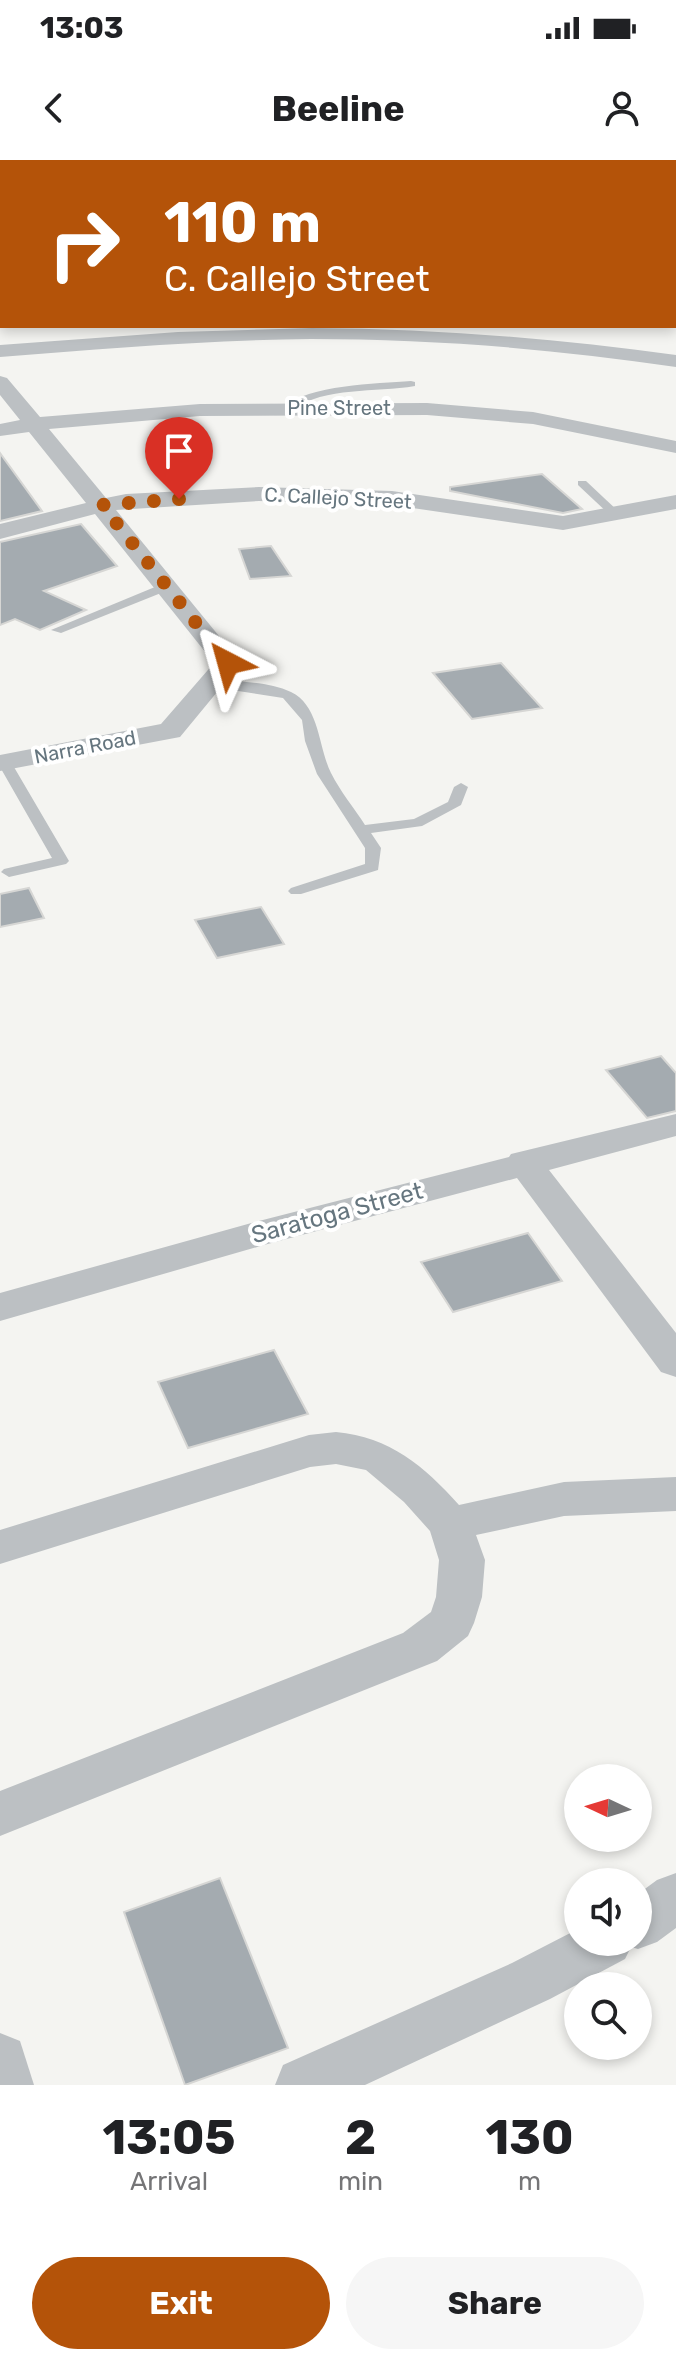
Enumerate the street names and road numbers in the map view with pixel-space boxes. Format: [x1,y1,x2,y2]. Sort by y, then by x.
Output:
street label: Pine Street [287,396,391,420]
street label: C. Callejo Street [264,482,412,514]
street label: Narra Road [32,725,138,769]
street label: Saratoga Street [248,1177,426,1249]

